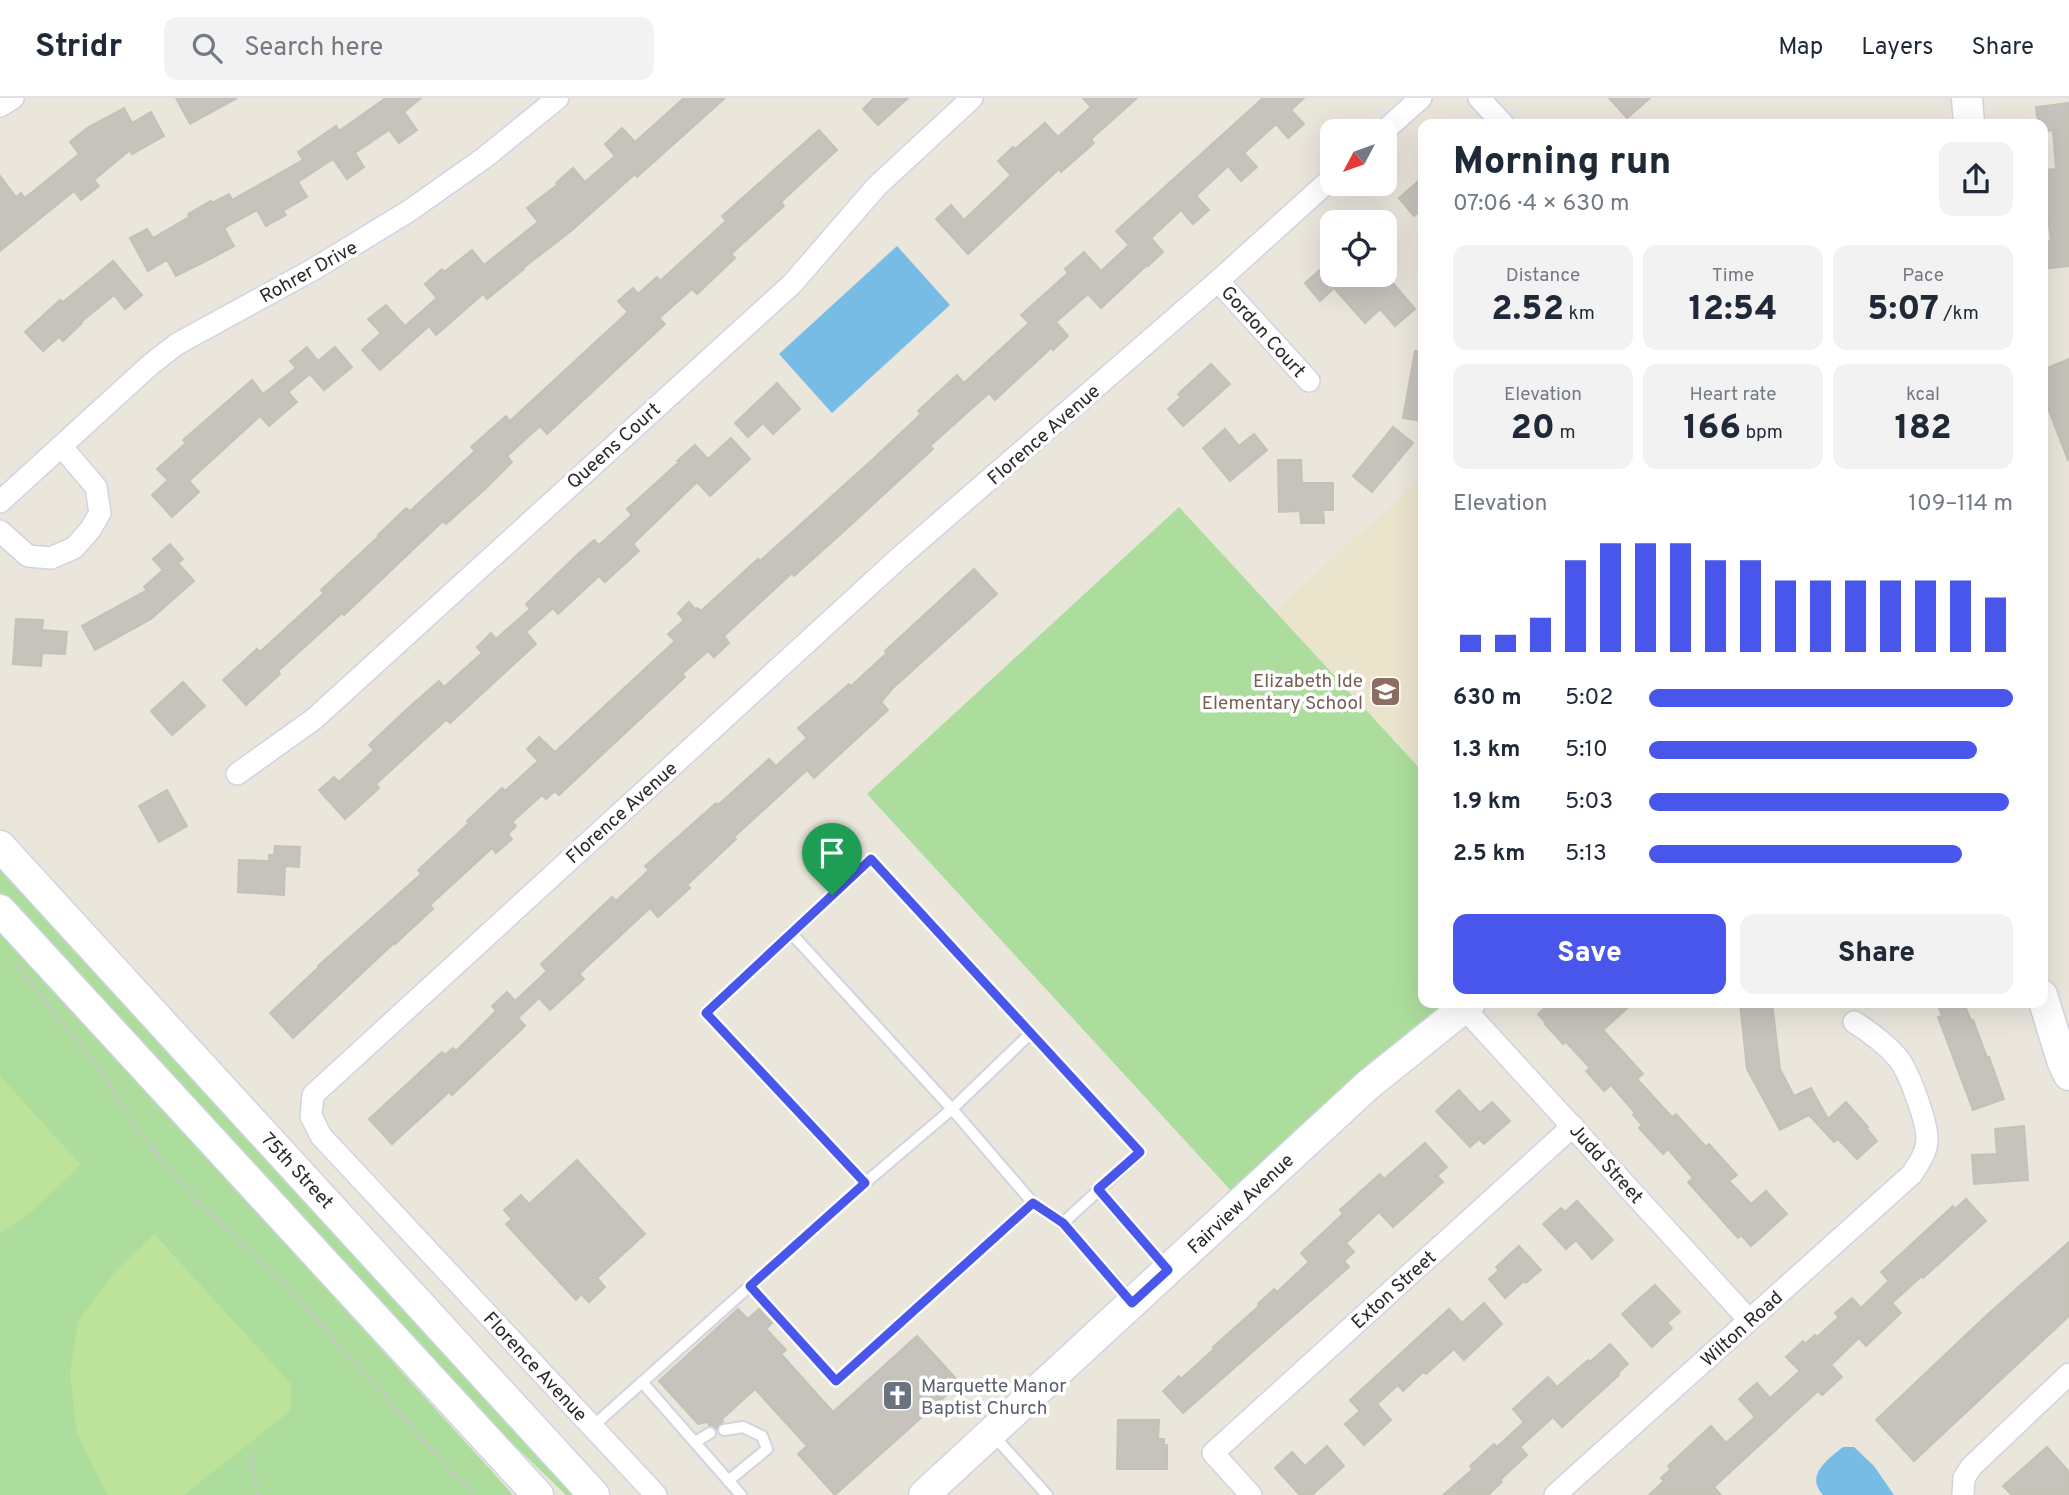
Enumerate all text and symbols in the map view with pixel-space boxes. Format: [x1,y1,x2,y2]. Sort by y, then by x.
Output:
search box [164,17,654,80]
text: Stridr [35,27,122,69]
icon: search [188,29,226,67]
text: Search here [244,32,383,65]
text: Map [1778,33,1823,63]
text: Layers [1861,33,1933,63]
text: Share [1971,33,2034,63]
north arrow [1320,119,1396,196]
map controls [1320,119,1397,287]
text: Morning run [1453,139,1671,188]
button: share [1939,142,2013,216]
text: 07:06 · 4 × 630 m [1453,190,1630,219]
button: locate [1320,210,1397,287]
street label: Rohrer Drive [256,236,362,309]
text: Distance [1506,264,1580,288]
text: Time [1712,264,1754,288]
text: Pace [1902,264,1944,288]
street label: Gordon Court [1215,281,1310,383]
text: 2.52 [1491,288,1564,332]
text: 12:54 [1688,288,1778,332]
text: 5:07 [1867,288,1939,332]
text: km [1564,302,1595,326]
text: /km [1939,302,1979,326]
street label: Florence Avenue [983,380,1106,491]
text: Elevation [1504,383,1582,407]
text: Heart rate [1690,383,1776,407]
text: kcal [1906,383,1940,407]
street label: Queens Court [562,398,666,495]
text: 20 [1510,407,1555,451]
text: 166 [1683,407,1741,451]
text: 182 [1894,407,1952,451]
text: m [1555,421,1576,445]
text: bpm [1741,421,1783,445]
text: Elevation [1453,490,1548,519]
text: 109–114 m [1908,490,2013,519]
place label: Elizabeth Ide Elementary School [1202,670,1363,716]
school or university icon: Elizabeth Ide Elementary School [1369,674,1403,708]
text: 630 m [1453,684,1522,713]
text: 5:02 [1565,684,1613,713]
text: 1.3 km [1453,736,1520,765]
text: 5:10 [1565,736,1608,765]
street label: Florence Avenue [562,757,683,870]
text: 1.9 km [1453,788,1521,817]
text: 5:03 [1565,788,1613,817]
pin [802,823,862,895]
icon: arrive [813,834,851,872]
text: 2.5 km [1453,840,1526,869]
text: 5:13 [1565,840,1607,869]
button: Save [1453,914,1726,994]
button: Share [1740,914,2013,994]
street label: Judd Street [1563,1119,1648,1209]
street label: 75th Street [255,1128,338,1215]
street label: Fairview Avenue [1183,1149,1300,1260]
street label: Exton Street [1347,1246,1442,1335]
street label: Wilton Road [1696,1286,1788,1373]
street label: Florence Avenue [477,1307,592,1427]
place label: Marquette Manor Baptist Church [921,1375,1067,1421]
church icon: Marquette Manor Baptist Church [881,1379,915,1413]

